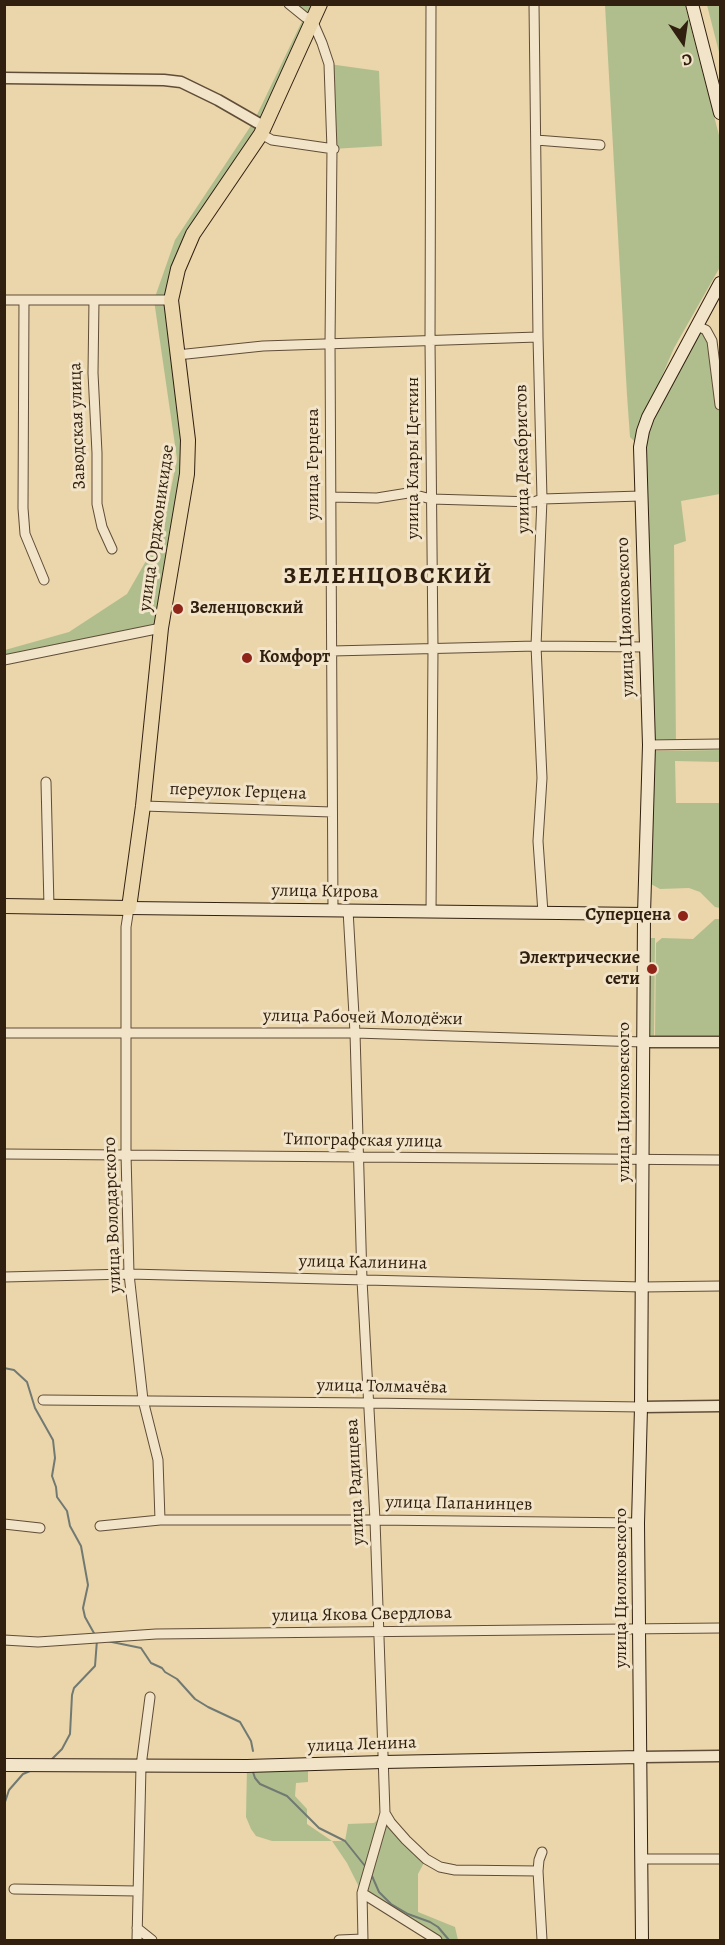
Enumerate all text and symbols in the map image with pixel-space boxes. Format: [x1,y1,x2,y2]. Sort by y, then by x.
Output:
north arrow [653,12,713,72]
text: С [680,48,694,71]
street label: Заводская улица [65,362,91,490]
street label: улица Клары Цеткин [403,377,425,539]
street label: улица Декабристов [511,384,535,534]
street label: улица Герцена [303,408,325,520]
street label: улица Орджоникидзе [135,443,179,613]
street label: улица Циолковского [612,537,640,697]
district label: ЗЕЛЕНЦОВСКИЙ [283,563,493,591]
place label: Зеленцовский [190,598,303,620]
marker: Зеленцовский [171,602,185,616]
place label: Комфорт [259,647,330,669]
marker: Комфорт [240,651,254,665]
street label: переулок Герцена [169,779,307,805]
street label: улица Кирова [271,880,379,904]
place label: Суперцена [585,905,671,927]
marker: Суперцена [676,909,690,923]
place label: Электрические сети [519,948,640,990]
marker: Электрические сети [645,962,659,976]
street label: улица Рабочей Молодёжи [263,1005,463,1031]
street label: улица Циолковского [614,1022,636,1182]
street label: Типографская улица [283,1129,443,1153]
street label: улица Володарского [99,1136,127,1294]
street label: улица Калинина [299,1251,427,1275]
street label: улица Толмачёва [317,1375,447,1399]
street label: улица Радищева [342,1418,370,1546]
street label: улица Папанинцев [385,1492,533,1516]
street label: улица Циолковского [611,1508,633,1668]
street label: улица Якова Свердлова [272,1603,452,1627]
street label: улица Ленина [307,1732,417,1758]

